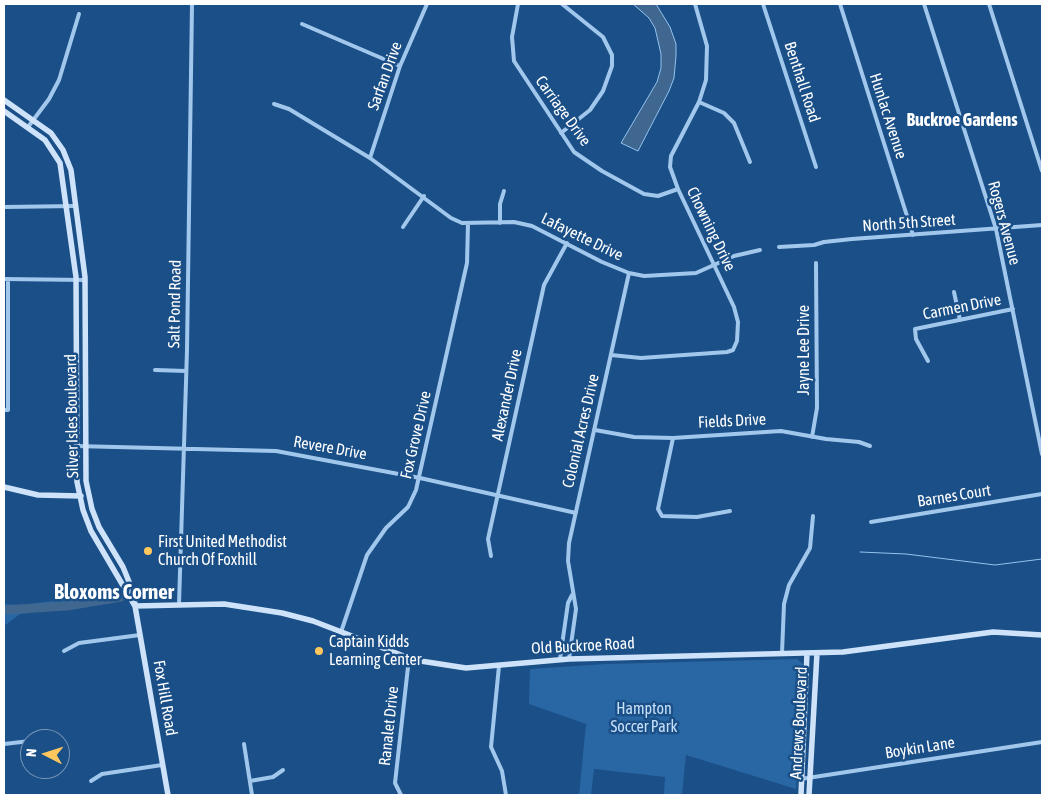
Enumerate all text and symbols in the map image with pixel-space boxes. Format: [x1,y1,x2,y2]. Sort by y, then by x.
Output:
street label: Sarfan Drive [364,39,406,113]
street label: Benthall Road [780,39,824,125]
street label: Hunlac Avenue [865,71,911,161]
street label: Carriage Drive [531,72,595,150]
district label: Buckroe Gardens [906,109,1018,131]
street label: Rogers Avenue [984,179,1024,267]
street label: Chowning Drive [682,184,740,274]
street label: Lafayette Drive [538,209,626,265]
street label: North 5th Street [862,210,956,236]
street label: Salt Pond Road [165,260,185,348]
street label: Carmen Drive [921,290,1003,324]
street label: Jayne Lee Drive [794,305,814,395]
street label: Alexander Drive [488,347,526,443]
street label: Silver Isles Boulevard [61,354,83,478]
street label: Colonial Acres Drive [559,372,603,490]
street label: Fox Grove Drive [397,389,435,481]
street label: Fields Drive [698,410,766,432]
street label: Revere Drive [292,432,368,464]
street label: Barnes Court [916,481,992,511]
place label: First United Methodist Church Of Foxhill [158,532,287,570]
marker: First United Methodist Church Of Foxhill [142,545,154,557]
district label: Bloxoms Corner [54,579,174,605]
place label: Captain Kidds Learning Center [329,632,422,670]
street label: Old Buckroe Road [531,634,635,658]
marker: Captain Kidds Learning Center [313,645,325,657]
street label: Fox Hill Road [149,659,181,737]
street label: Andrews Boulevard [786,666,812,780]
street label: Ranalet Drive [375,685,403,767]
park label: Hampton Soccer Park [611,699,677,737]
north arrow [20,729,70,779]
street label: Boykin Lane [884,733,956,763]
text: N [23,748,39,758]

